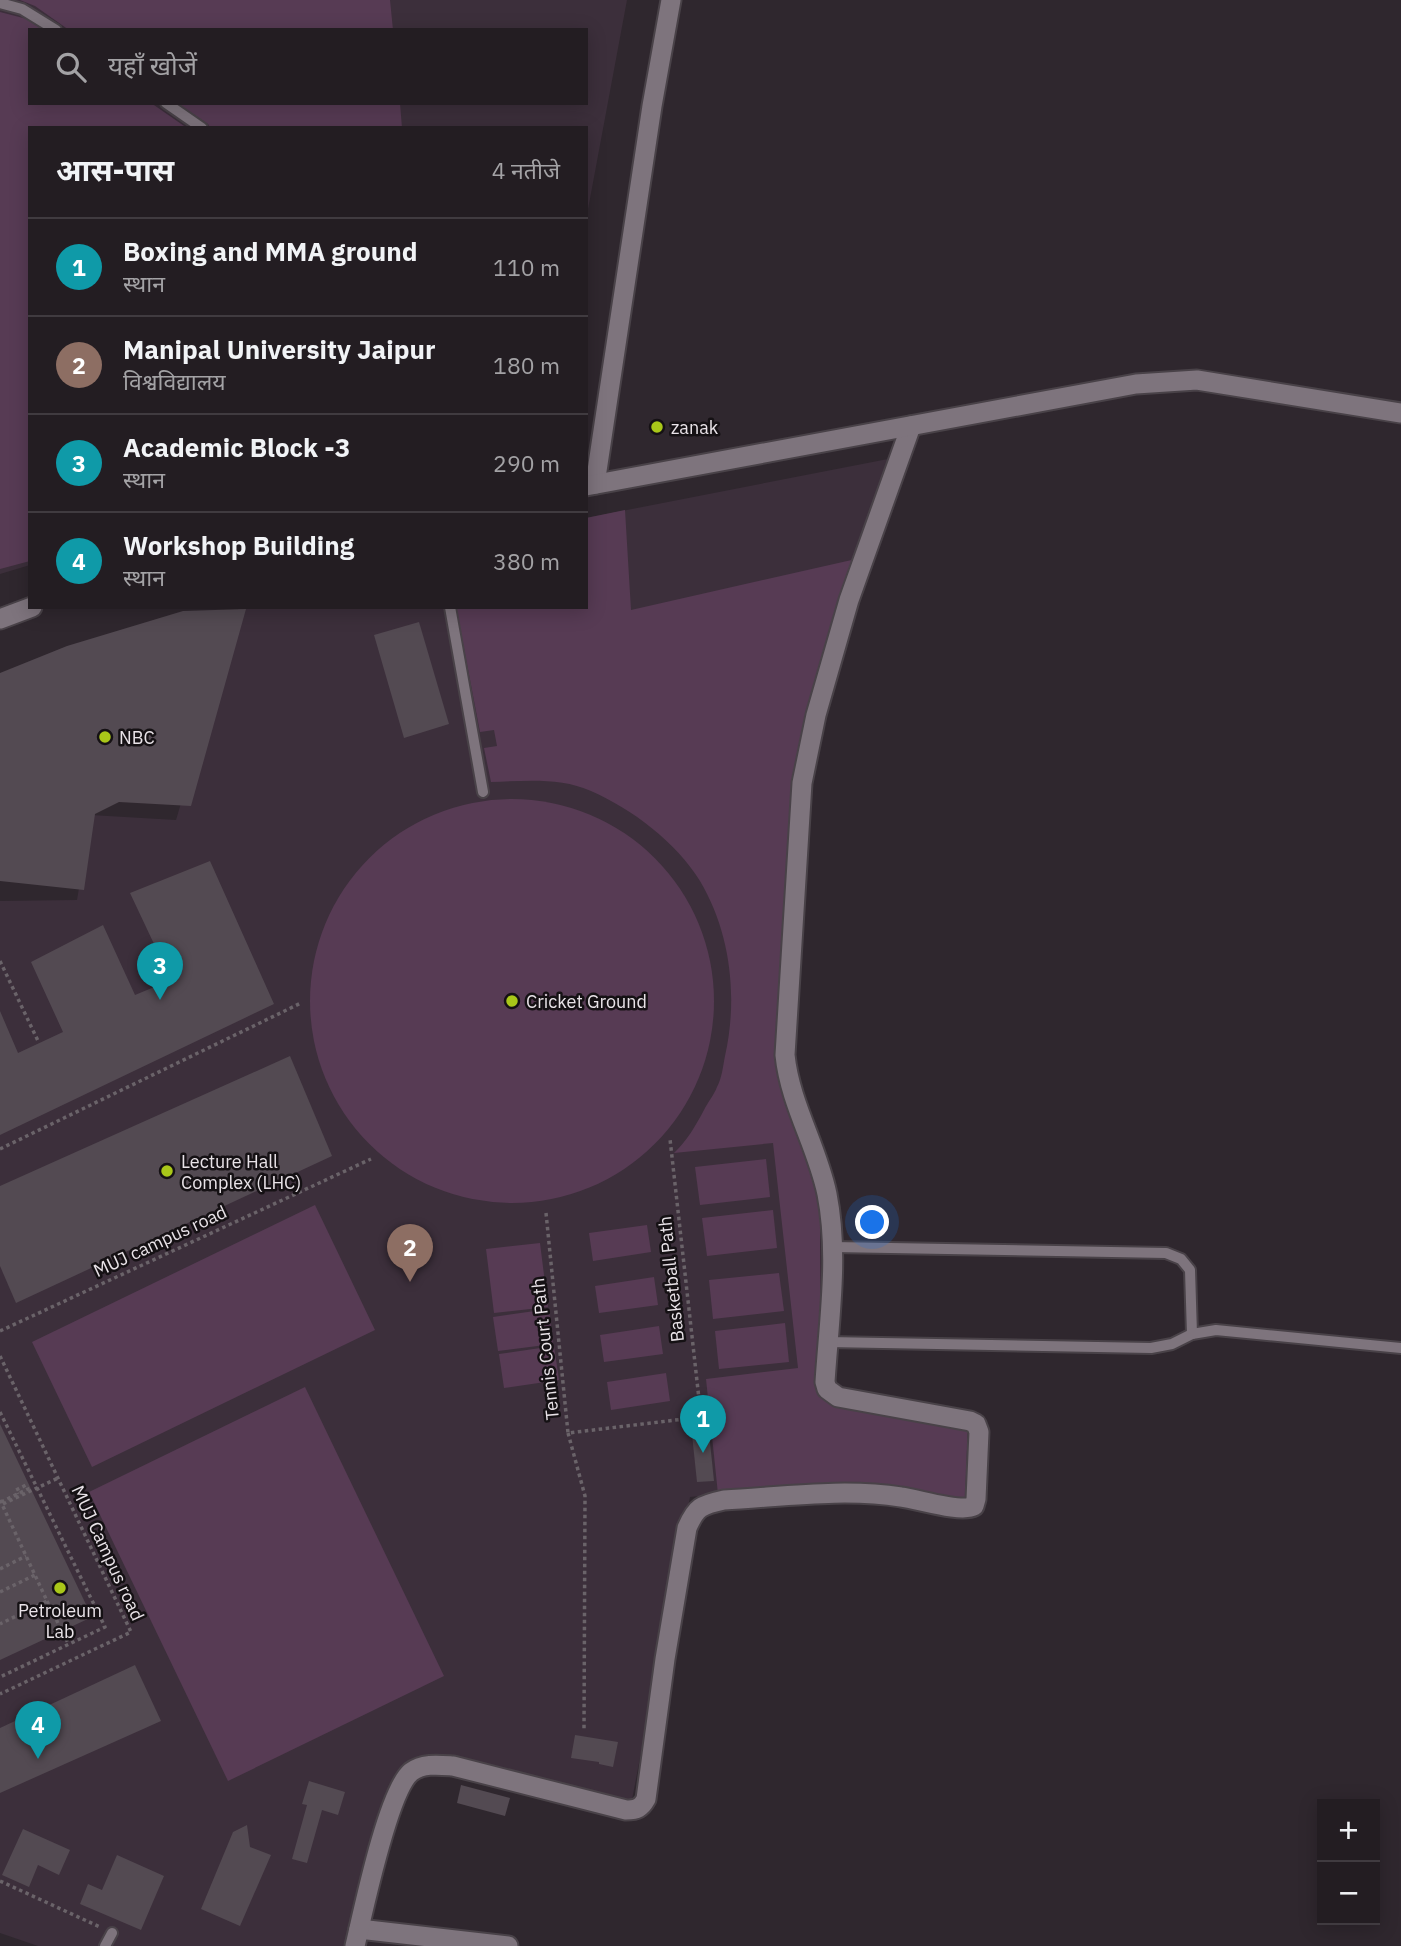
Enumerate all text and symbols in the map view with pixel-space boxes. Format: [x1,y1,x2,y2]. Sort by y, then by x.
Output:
search box [28,28,588,105]
icon: search [52,48,90,86]
text: यहाँ खोजें [108,48,197,82]
text: आस-पास [56,150,174,189]
text: 4 नतीजे [492,155,560,185]
text: Boxing and MMA ground [123,234,418,268]
text: 1 [72,252,86,282]
text: 110 m [493,252,560,282]
text: स्थान [123,268,165,298]
text: Manipal University Jaipur [123,332,436,366]
text: 2 [72,350,86,380]
text: 180 m [493,350,560,380]
text: विश्वविद्यालय [123,366,226,396]
place label: zanak [671,416,719,439]
marker: zanak [649,419,665,435]
text: Academic Block -3 [123,430,350,464]
text: 3 [72,448,86,478]
text: 290 m [493,448,560,478]
text: स्थान [123,464,165,494]
text: Workshop Building [123,528,354,562]
text: 4 [72,546,86,576]
text: 380 m [493,546,560,576]
text: स्थान [123,562,165,592]
place label: NBC [119,726,155,749]
marker: NBC [97,729,113,745]
pin: 3 [137,942,183,1000]
place label: Cricket Ground [526,990,647,1013]
marker: Cricket Ground [504,993,520,1009]
place label: Lecture Hall Complex (LHC) [181,1150,301,1194]
marker: Lecture Hall Complex (LHC) [159,1163,175,1179]
street label: MUJ campus road [90,1200,230,1282]
your location [855,1205,889,1239]
street label: Basketball Path [653,1215,689,1343]
pin: 2 [387,1224,433,1282]
street label: Tennis Court Path [526,1277,564,1421]
pin: 1 [680,1395,726,1453]
street label: MUJ Campus road [67,1482,149,1624]
marker: Petroleum Lab [52,1580,68,1596]
place label: Petroleum Lab [18,1599,102,1643]
pin: 4 [15,1701,61,1759]
map controls [1317,1799,1380,1925]
button: + [1317,1799,1380,1862]
button: − [1317,1862,1380,1925]

